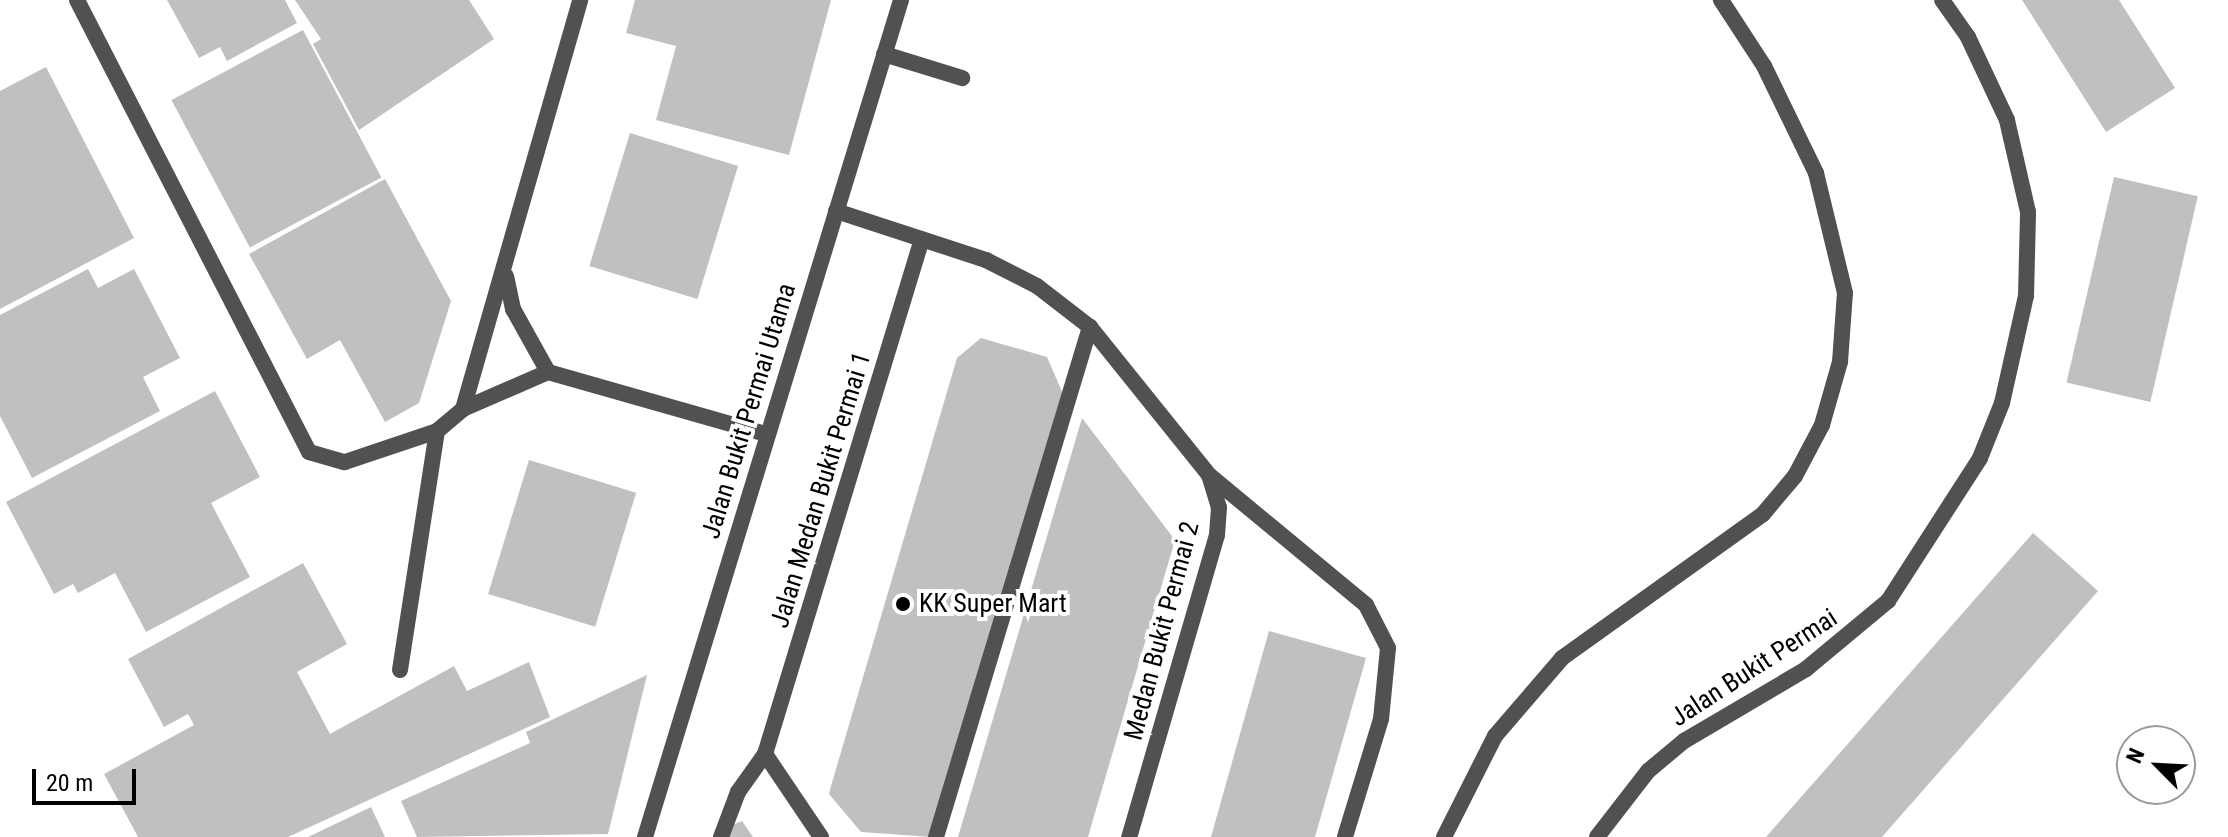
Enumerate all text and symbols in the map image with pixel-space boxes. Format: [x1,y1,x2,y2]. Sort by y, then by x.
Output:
street label: Jalan Bukit Permai Utama [695,280,803,542]
street label: Jalan Medan Bukit Permai 1 [764,348,878,632]
street label: Medan Bukit Permai 2 [1118,518,1206,744]
place label: KK Super Mart [919,588,1067,620]
marker: KK Super Mart [894,595,912,613]
street label: Jalan Bukit Permai [1665,603,1843,733]
north arrow [2116,725,2196,805]
text: N [2121,745,2150,767]
scale bar [36,753,140,803]
text: 20 m [46,769,93,797]

